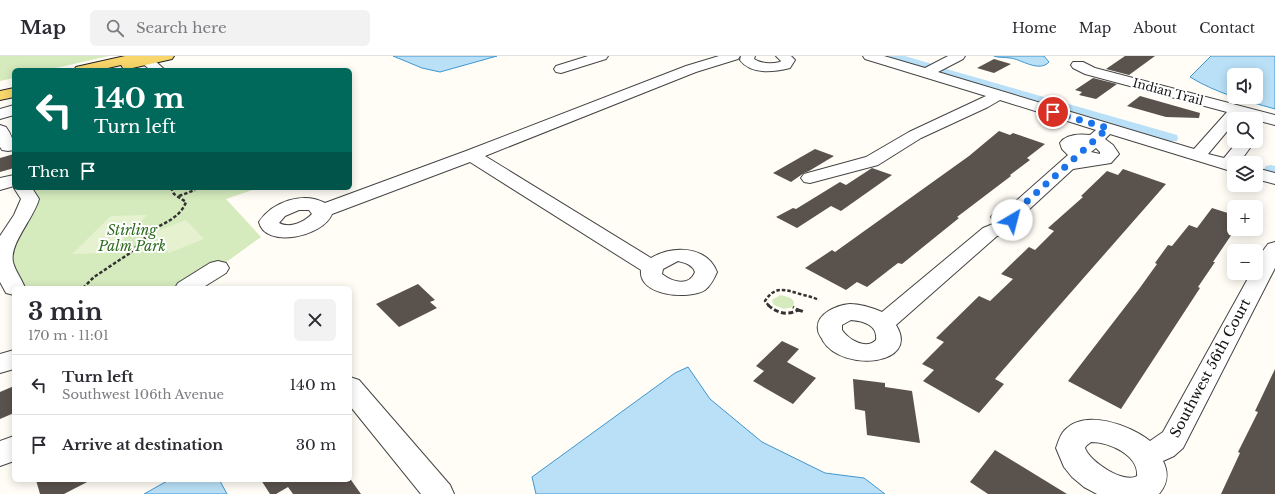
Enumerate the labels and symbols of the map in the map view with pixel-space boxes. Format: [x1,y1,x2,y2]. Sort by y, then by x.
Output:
street label: Indian Trail [1131,75,1205,108]
pin [1036,95,1070,129]
position arrow [991,199,1033,241]
park label: Stirling Palm Park [97,221,166,255]
street label: Southwest 56th Court [1166,295,1255,441]

